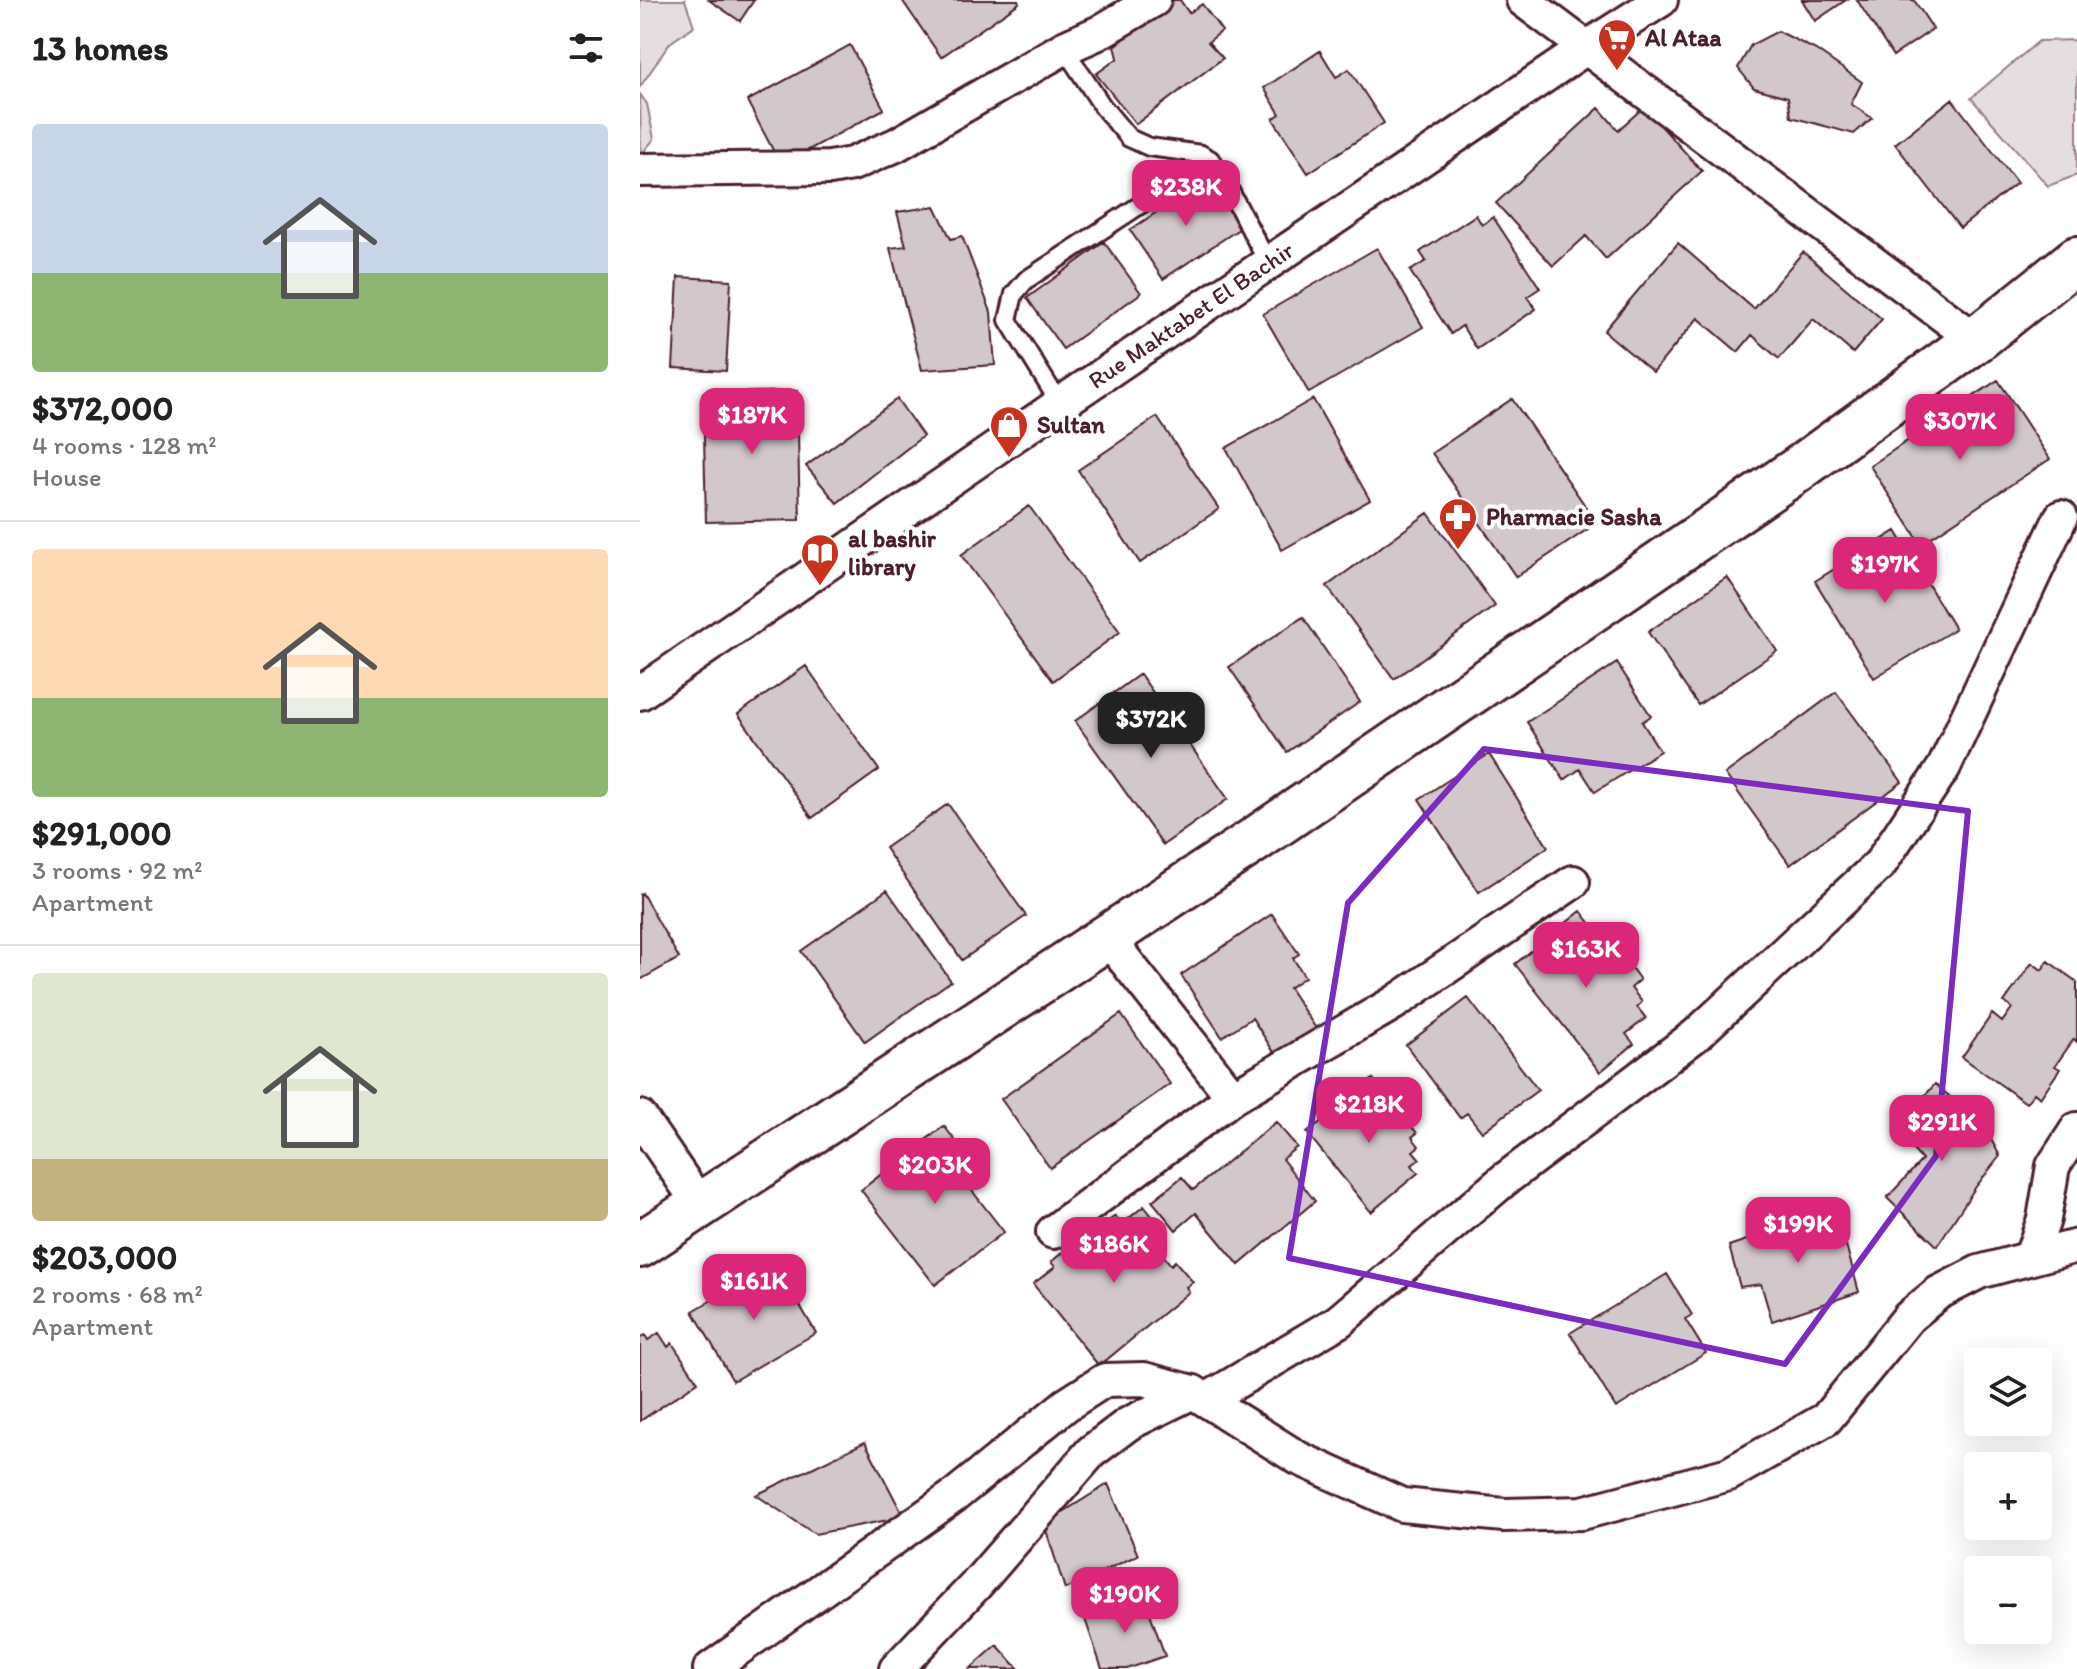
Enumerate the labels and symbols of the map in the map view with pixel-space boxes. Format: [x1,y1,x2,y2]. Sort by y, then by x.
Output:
supermarket icon: Al Ataa [1596,17,1638,72]
place label: Al Ataa [1644,23,1721,52]
pin: $238K [1130,160,1242,228]
street label: Rue Maktabet El Bachir [1083,235,1299,395]
pin: $187K [696,388,808,456]
pin: $307K [1904,394,2016,462]
shop icon: Sultan [988,404,1030,459]
place label: Sultan [1037,410,1105,439]
pharmacy icon: Pharmacie Sasha [1437,496,1479,551]
place label: Pharmacie Sasha [1486,502,1662,531]
place label: al bashir library [848,524,937,582]
library icon: al bashir library [799,532,841,587]
pin: $197K [1829,537,1941,605]
pin: $372K [1095,692,1207,760]
pin: $163K [1530,922,1642,990]
pin: $218K [1313,1077,1425,1145]
pin: $291K [1886,1095,1998,1163]
pin: $203K [879,1138,991,1206]
pin: $199K [1742,1197,1854,1265]
pin: $186K [1058,1217,1170,1285]
pin: $161K [698,1254,810,1322]
pin: $190K [1069,1567,1181,1635]

